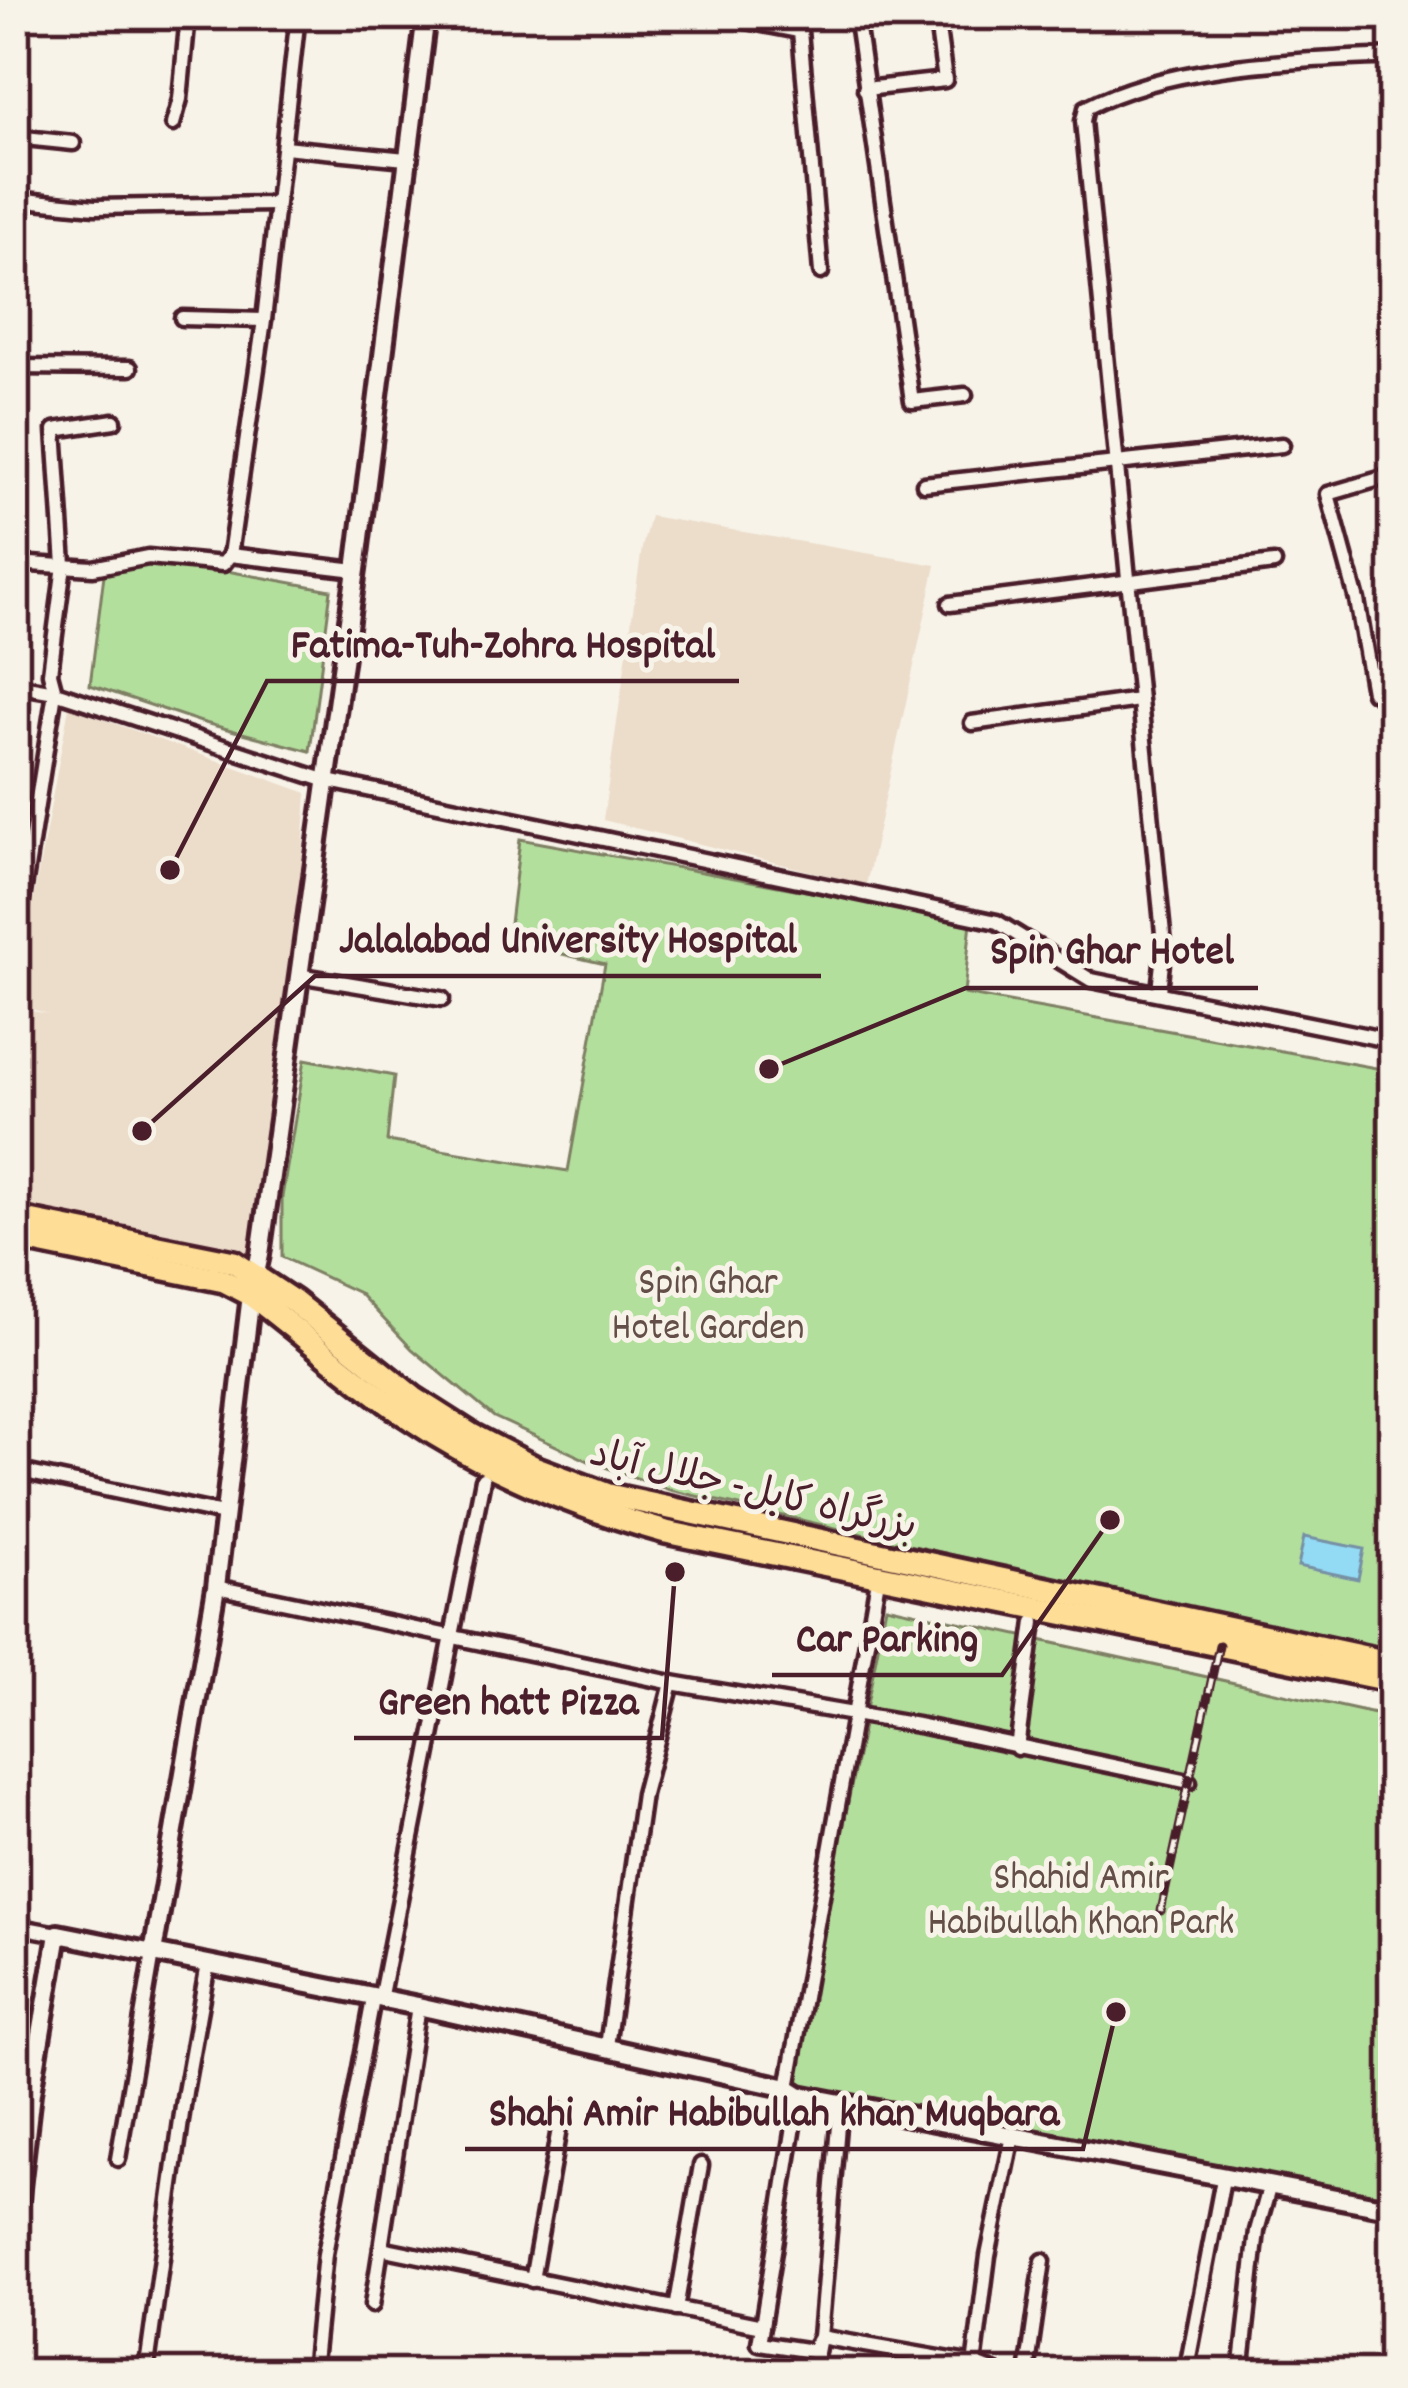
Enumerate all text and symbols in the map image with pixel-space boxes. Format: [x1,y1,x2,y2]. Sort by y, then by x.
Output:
callout: Fatima-Tuh-Zohra Hospital [267,603,739,681]
text: Fatima-Tuh-Zohra Hospital [291,619,716,679]
callout: Jalalabad University Hospital [315,898,821,976]
callout: Spin Ghar Hotel [966,910,1258,988]
text: Jalalabad University Hospital [339,914,798,974]
text: Spin Ghar Hotel [990,925,1235,985]
park label: Spin Ghar Hotel Garden [611,1258,805,1358]
street label: بزرگراه کابل- جلال آباد [584,1429,922,1558]
callout: Car Parking [772,1597,1002,1675]
text: Car Parking [796,1613,978,1673]
callout: Green hatt Pizza [354,1660,662,1738]
text: Green hatt Pizza [378,1676,640,1736]
park label: Shahid Amir Habibullah Khan Park [927,1853,1235,1953]
callout: Shahi Amir Habibullah khan Muqbara [465,2071,1083,2149]
text: Shahi Amir Habibullah khan Muqbara [489,2087,1060,2147]

